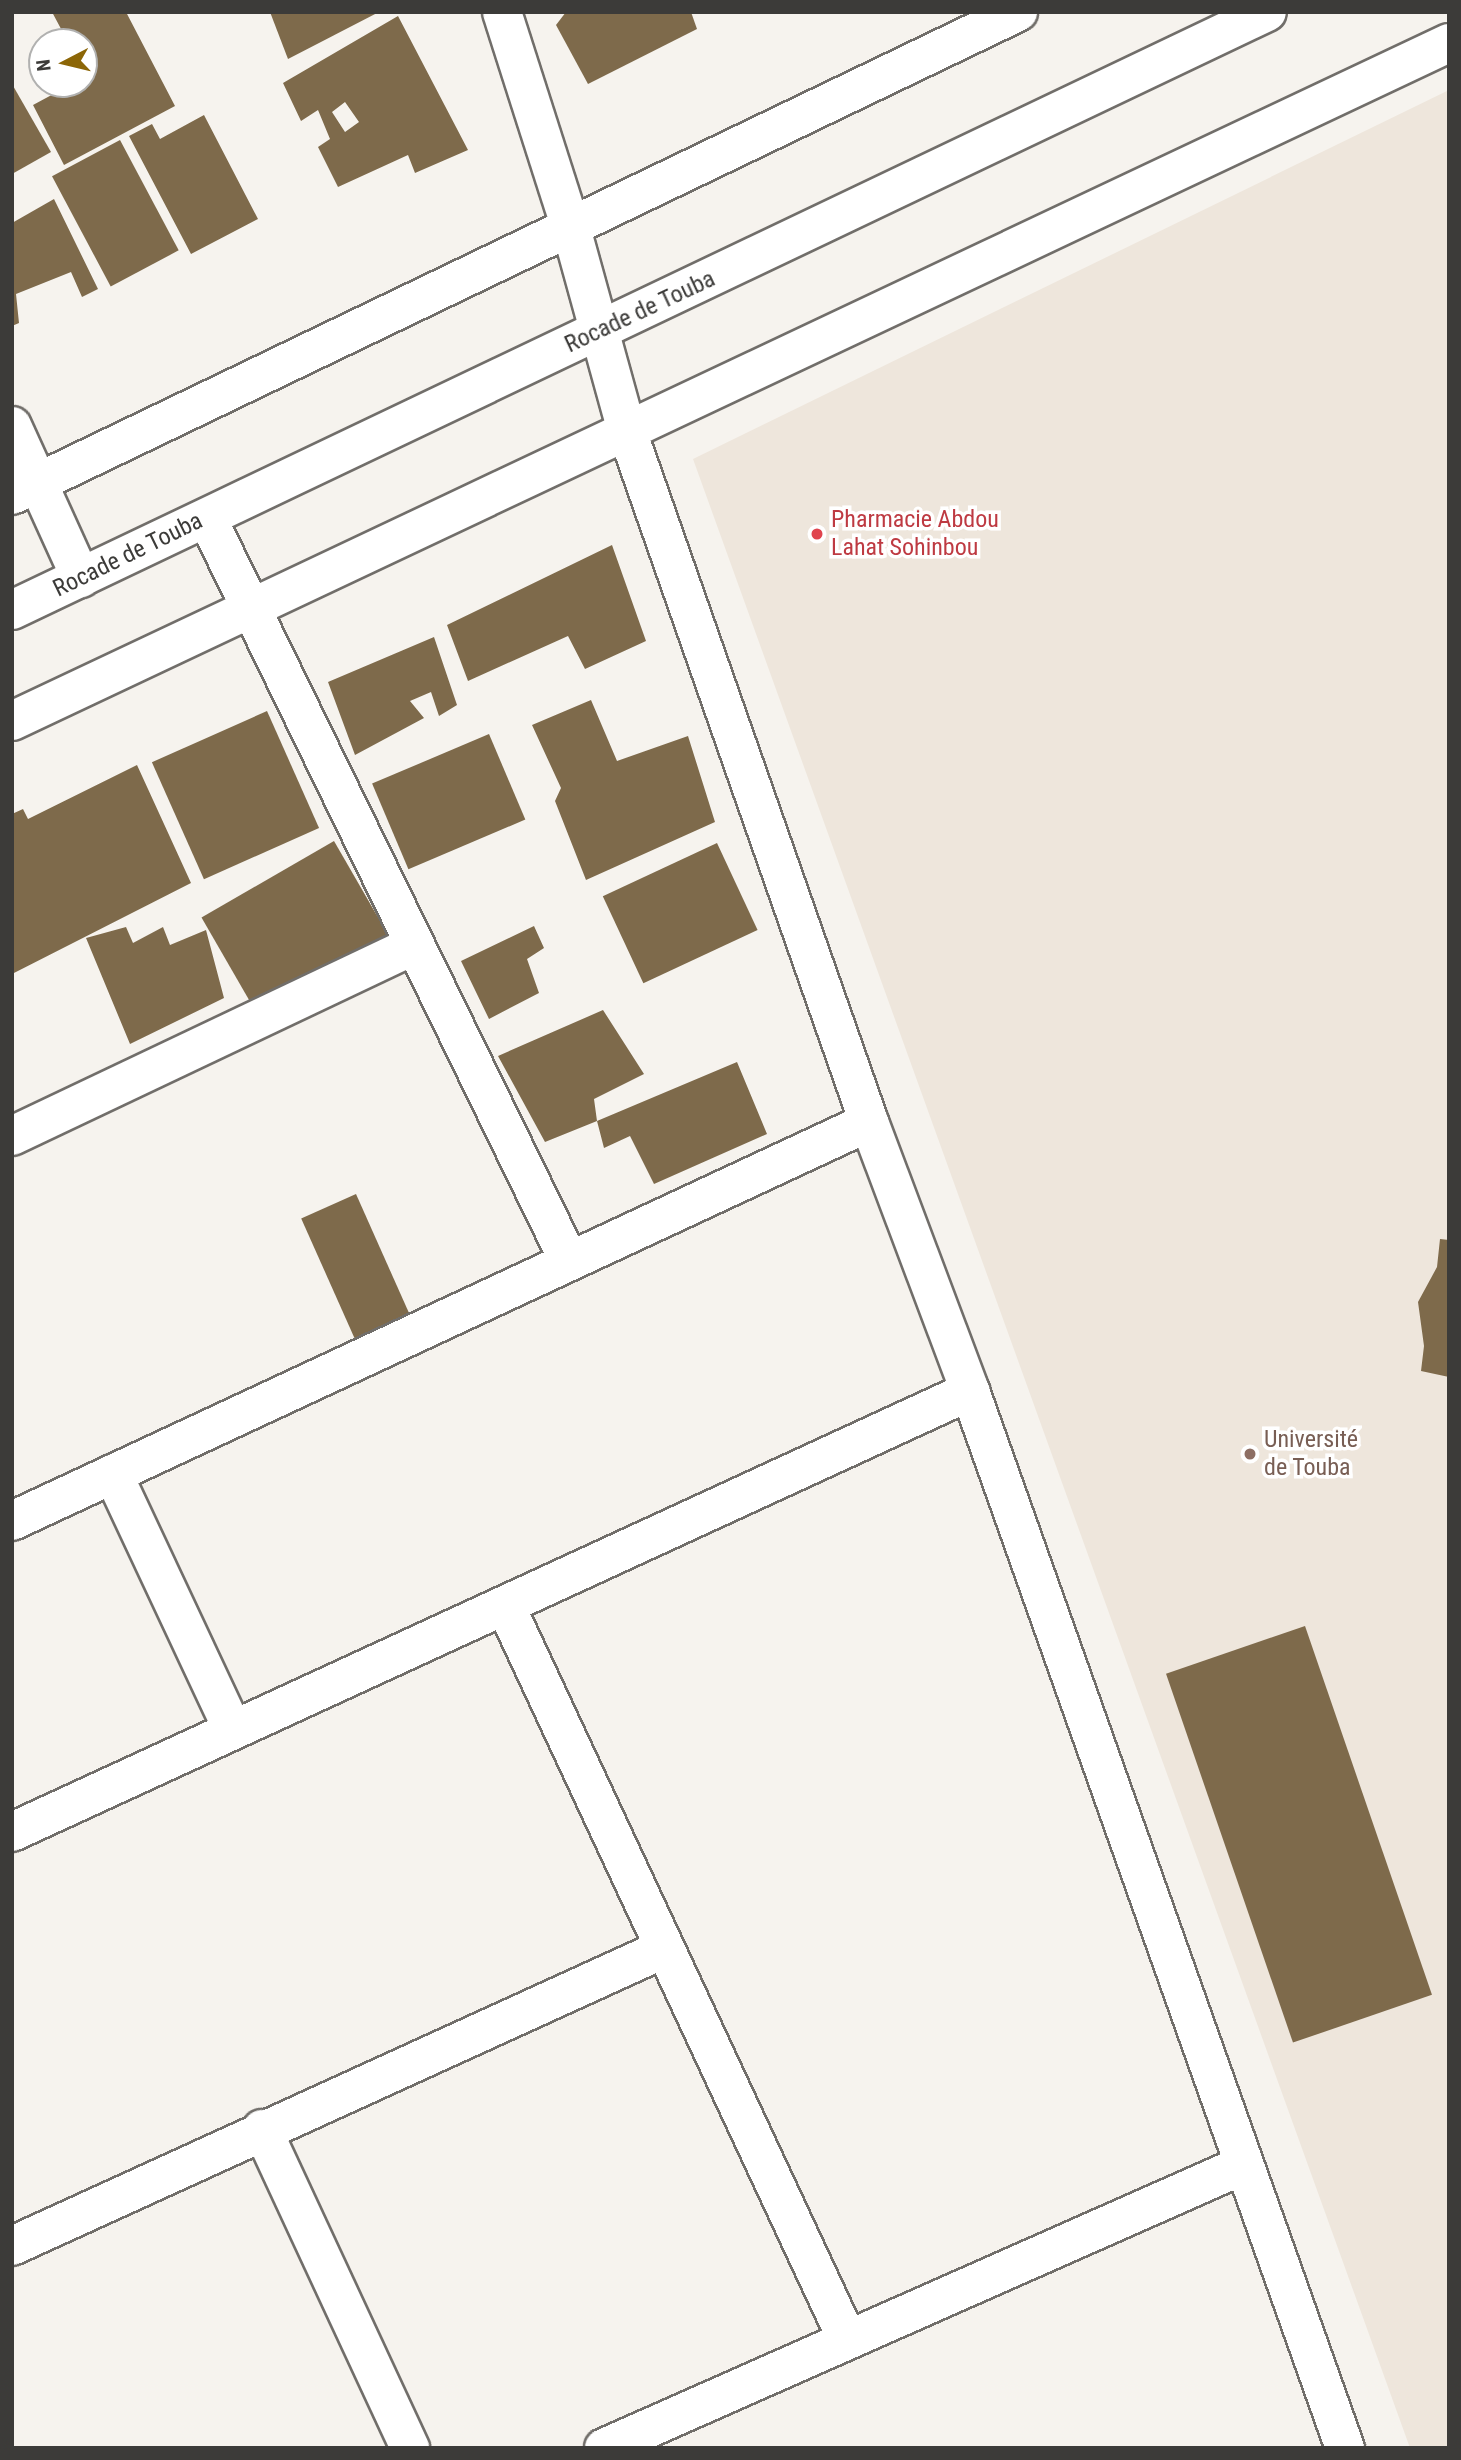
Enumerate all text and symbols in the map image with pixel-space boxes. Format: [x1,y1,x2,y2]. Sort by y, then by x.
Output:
north arrow [28,28,98,98]
text: N [32,58,56,73]
street label: Rocade de Touba [560,265,720,359]
street label: Rocade de Touba [48,506,208,604]
place label: Pharmacie Abdou Lahat Sohinbou [831,506,999,562]
marker: Pharmacie Abdou Lahat Sohinbou [809,526,825,542]
place label: Université de Touba [1264,1426,1358,1482]
marker: Université de Touba [1242,1446,1258,1462]

